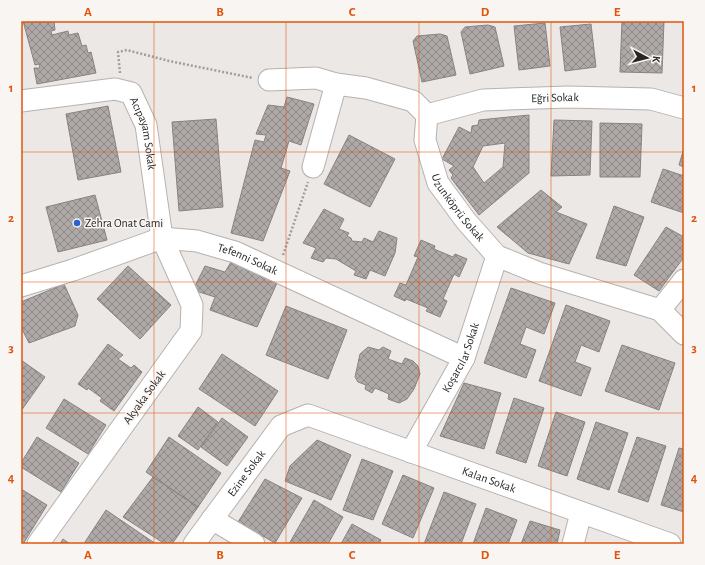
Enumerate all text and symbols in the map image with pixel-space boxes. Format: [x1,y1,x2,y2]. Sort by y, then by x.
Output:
text: A [84,6,92,19]
text: B [216,6,224,19]
text: C [349,6,356,19]
text: D [481,6,490,19]
text: E [614,6,621,19]
north arrow [627,38,667,78]
text: K [651,55,662,64]
text: 1 [9,82,13,95]
text: 1 [692,82,696,95]
street label: Eğri Sokak [531,91,579,104]
street label: Acıpayam Sokak [128,95,158,171]
street label: Uzunköprü Sokak [430,172,487,244]
text: 2 [8,212,14,225]
text: 2 [691,212,697,225]
place label: Zehra Onat Cami [85,217,163,229]
marker: Zehra Onat Cami [72,218,82,228]
street label: Tefenni Sokak [216,241,280,277]
street label: Koşarcılar Sokak [440,321,481,395]
text: 3 [8,342,14,355]
text: 3 [691,342,697,355]
street label: Akyaka Sokak [121,367,169,427]
street label: Ezine Sokak [225,447,268,499]
street label: Kalan Sokak [461,464,518,495]
text: 4 [8,472,15,485]
text: 4 [691,472,698,485]
text: A [84,549,92,562]
text: B [216,549,224,562]
text: C [349,549,356,562]
text: D [481,549,490,562]
text: E [614,549,621,562]

